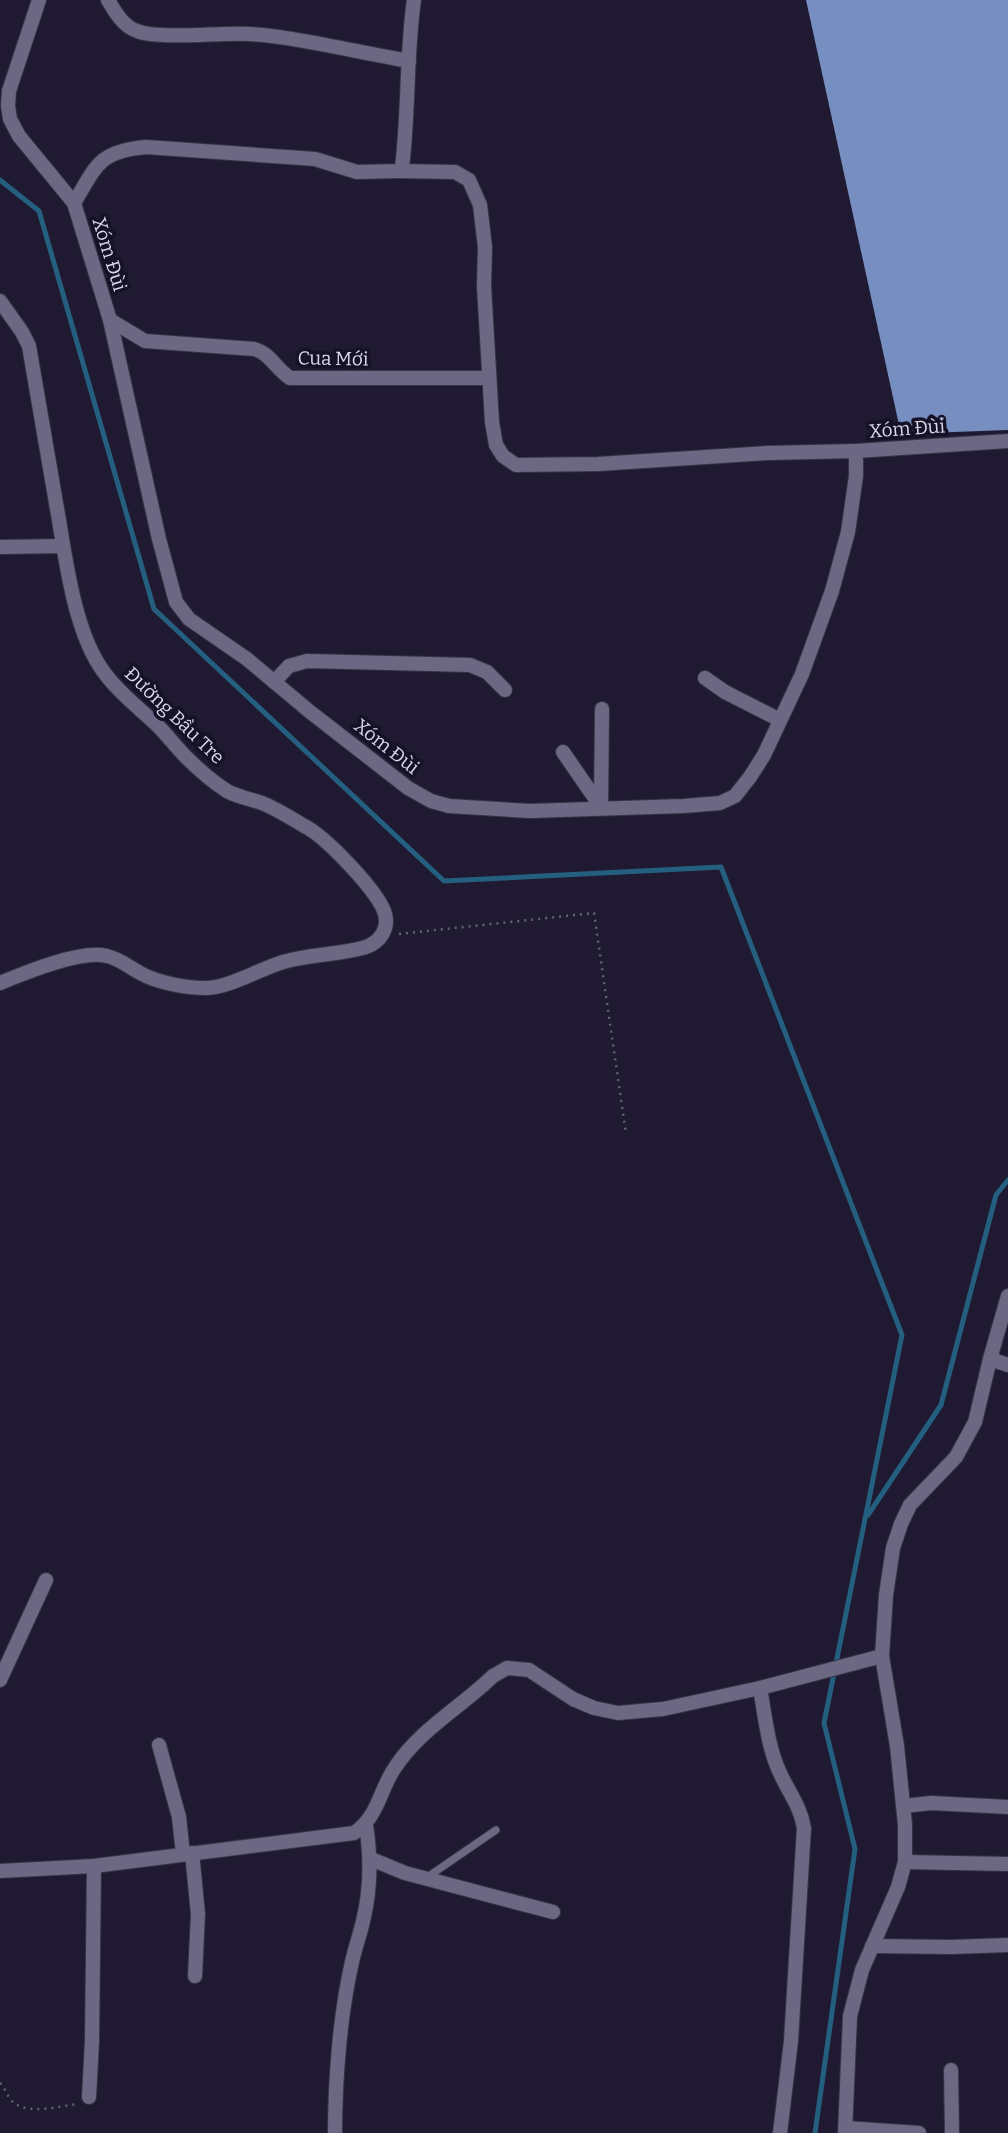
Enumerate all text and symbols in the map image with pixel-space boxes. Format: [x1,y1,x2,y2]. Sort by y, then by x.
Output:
street label: Xóm Đùi [87,214,132,294]
street label: Cua Mới [297,346,369,371]
street label: Xóm Đùi [868,414,946,443]
street label: Đường Bầu Tre [120,662,229,769]
street label: Xóm Đùi [350,714,424,779]

